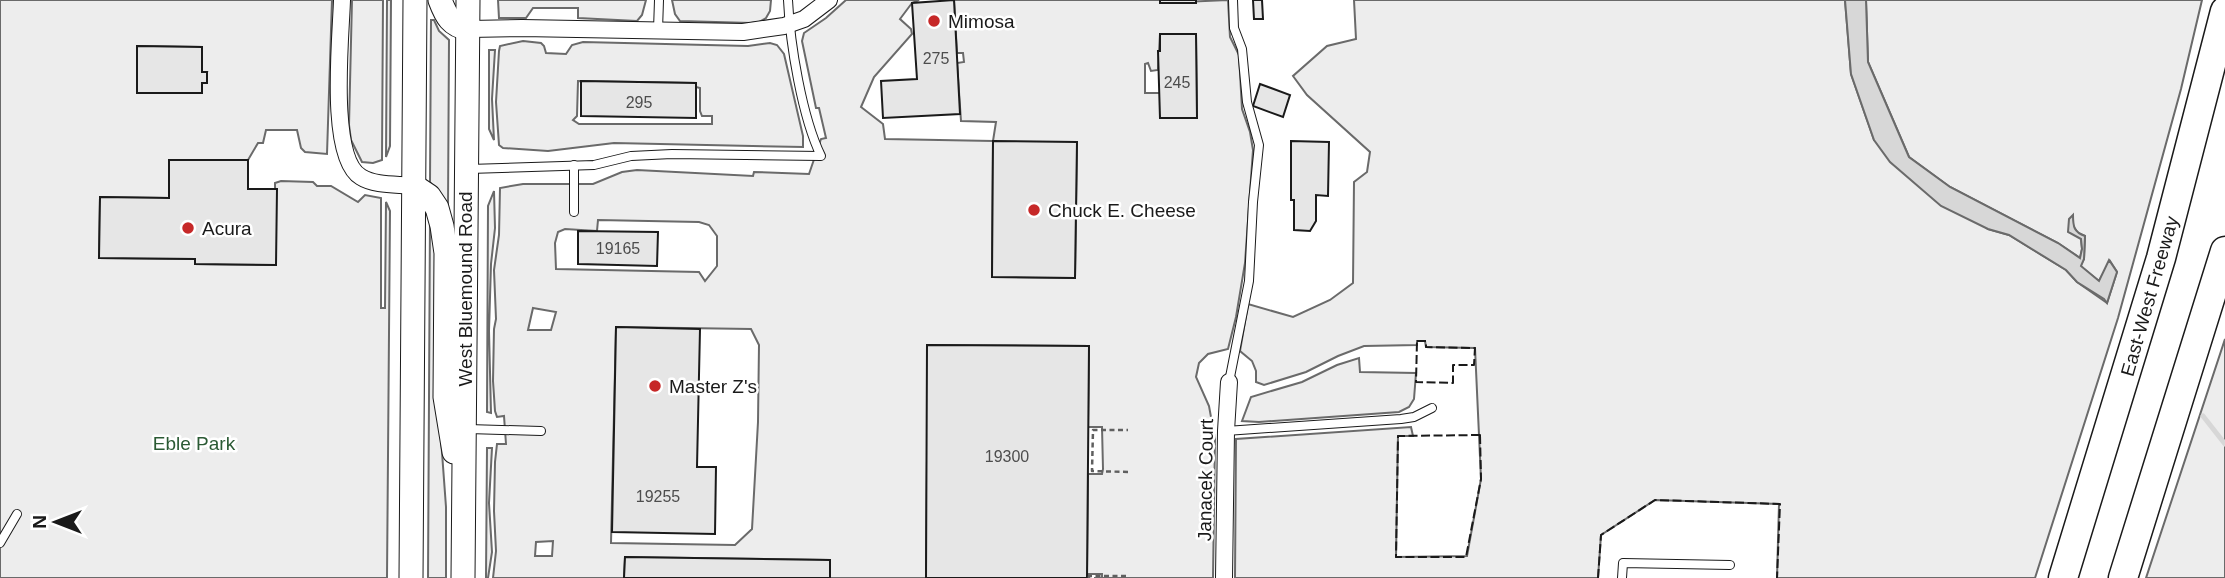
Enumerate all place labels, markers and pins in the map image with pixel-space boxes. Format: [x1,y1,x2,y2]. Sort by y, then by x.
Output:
place label: Mimosa [948,11,1015,32]
marker: Mimosa [926,13,942,29]
place label: Chuck E. Cheese [1048,200,1196,221]
marker: Chuck E. Cheese [1026,202,1042,218]
place label: Acura [202,218,252,239]
marker: Acura [180,220,196,236]
place label: Master Z's [669,376,757,397]
marker: Master Z's [647,378,663,394]

